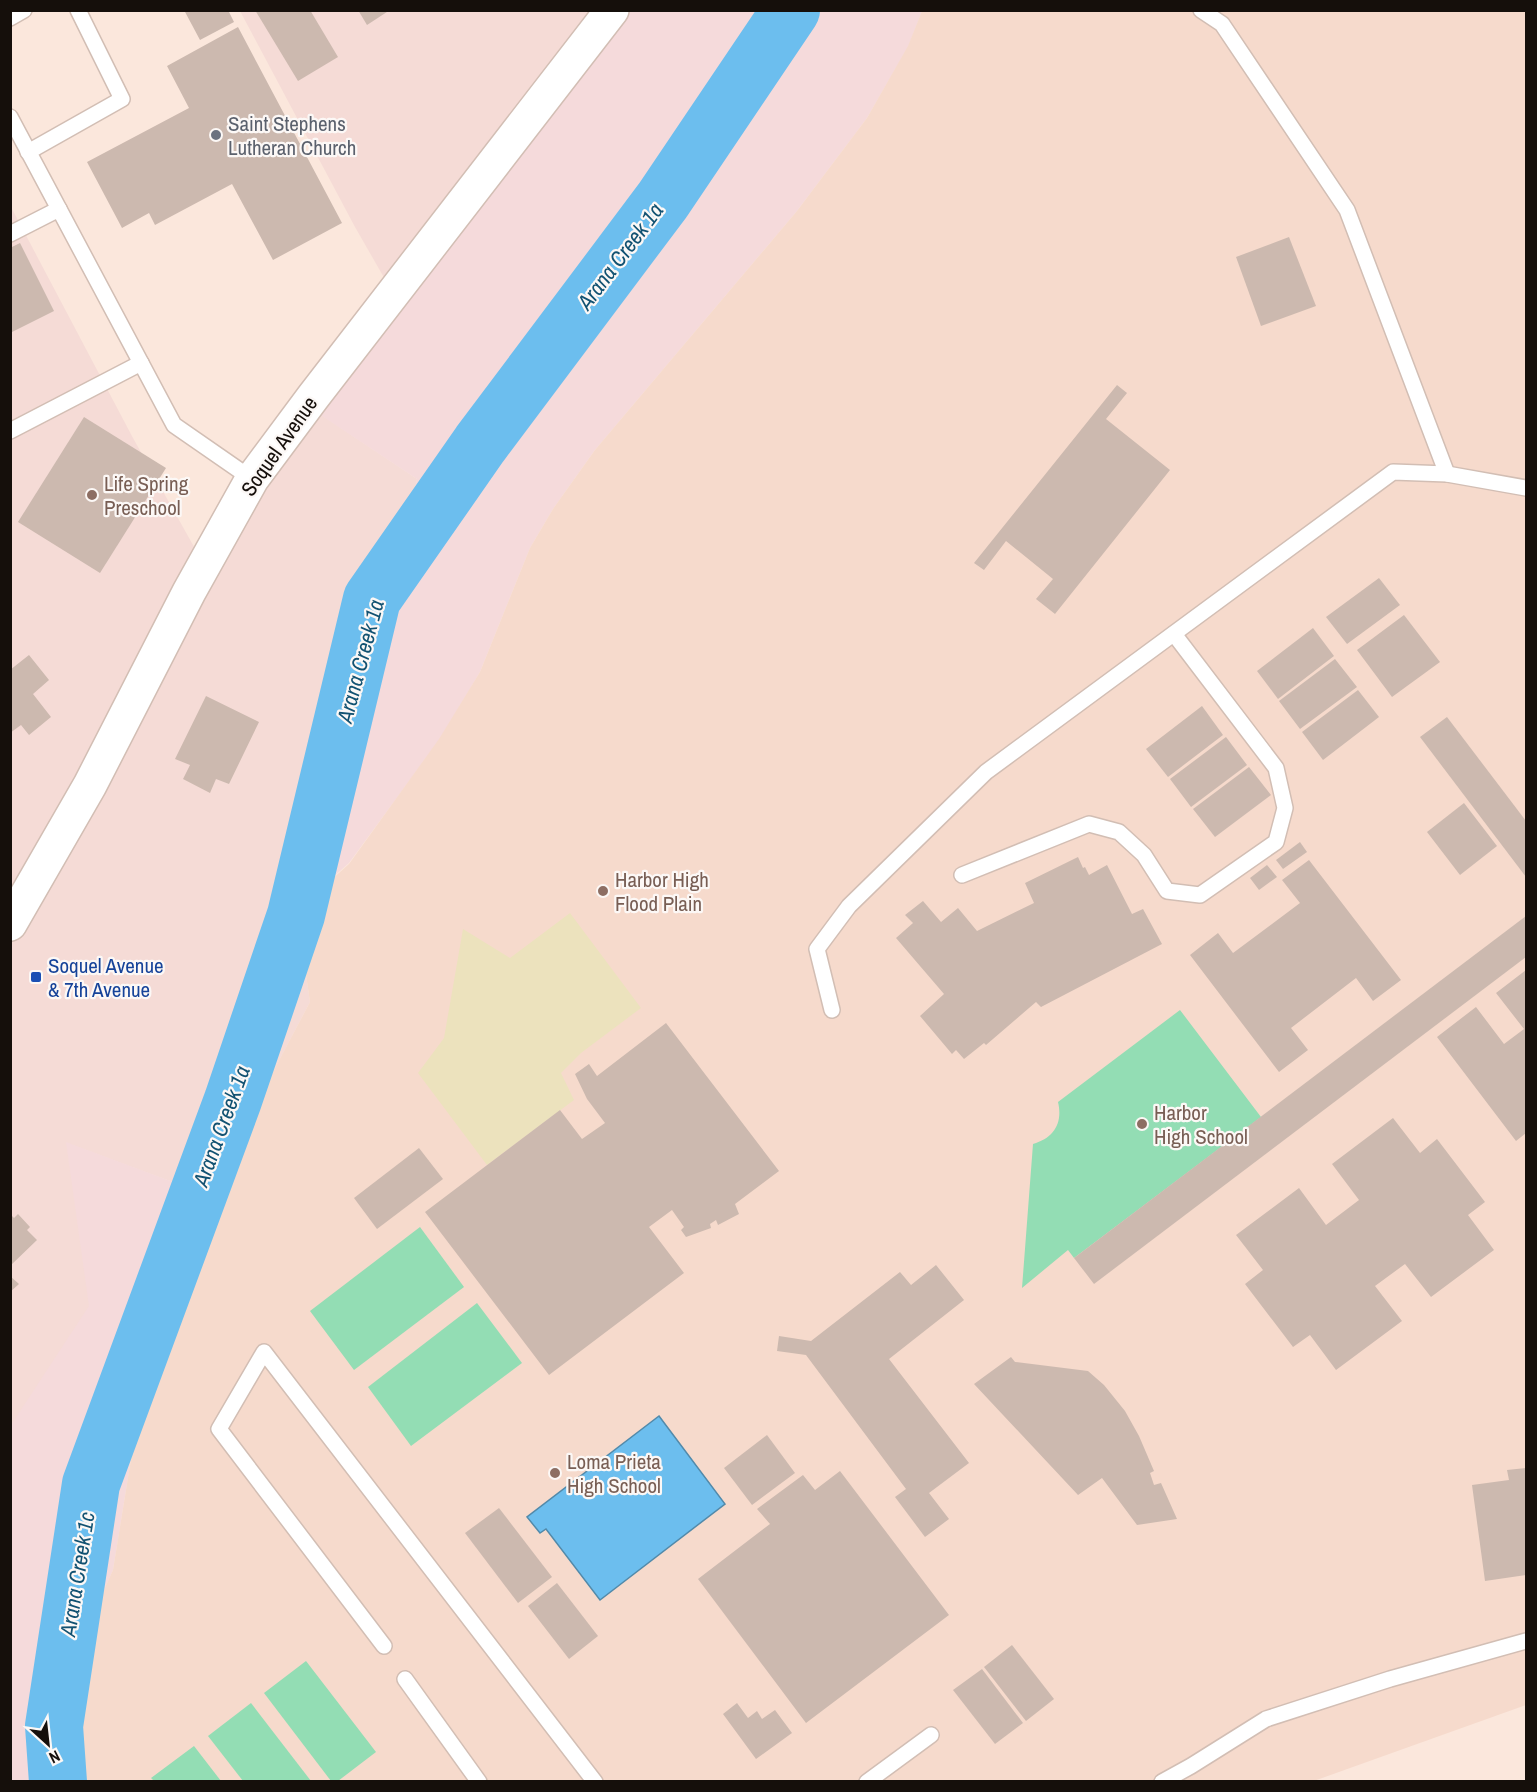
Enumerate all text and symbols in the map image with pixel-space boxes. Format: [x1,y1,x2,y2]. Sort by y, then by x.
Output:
place label: Saint Stephens Lutheran Church [228,109,356,162]
marker: Saint Stephens Lutheran Church [209,128,223,142]
water label: Arana Creek 1a [569,197,670,316]
street label: Soquel Avenue [234,390,324,502]
place label: Life Spring Preschool [104,469,189,522]
marker: Life Spring Preschool [85,488,99,502]
water label: Arana Creek 1a [329,596,391,727]
place label: Harbor High Flood Plain [615,865,709,918]
marker: Harbor High Flood Plain [596,884,610,898]
place label: Soquel Avenue & 7th Avenue [48,951,164,1004]
marker: Soquel Avenue & 7th Avenue [29,970,43,984]
water label: Arana Creek 1a [185,1062,257,1191]
place label: Harbor High School [1154,1098,1248,1151]
marker: Harbor High School [1135,1117,1149,1131]
place label: Loma Prieta High School [567,1447,661,1500]
marker: Loma Prieta High School [548,1466,562,1480]
water label: Arana Creek 1c [52,1510,102,1639]
north arrow [18,1714,78,1774]
text: N [46,1745,64,1769]

